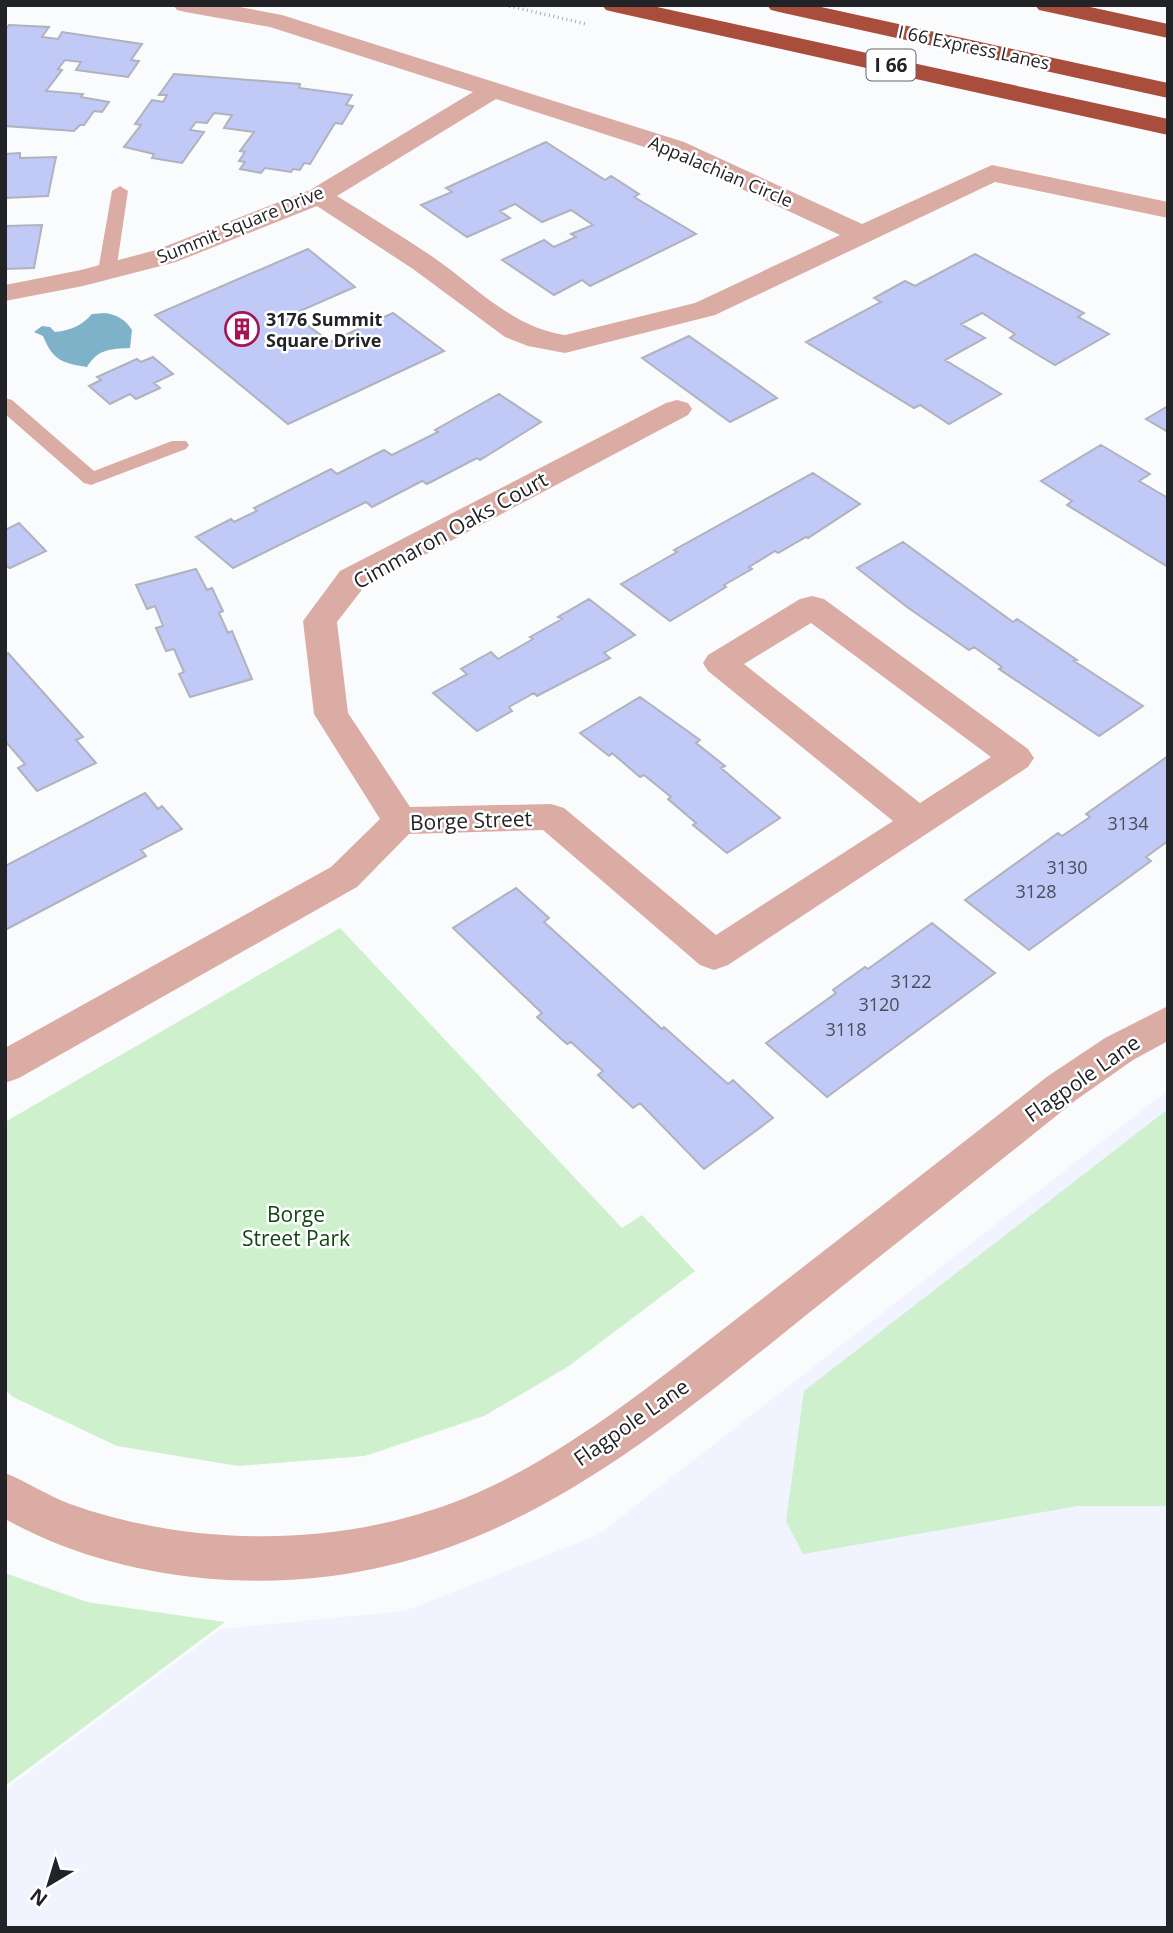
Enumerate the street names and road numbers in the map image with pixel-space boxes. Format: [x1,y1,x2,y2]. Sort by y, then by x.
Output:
street label: I 66 Express Lanes [896,19,1052,75]
road number: I 66 [866,50,916,80]
street label: Appalachian Circle [645,130,797,212]
street label: Summit Square Drive [153,180,327,268]
street label: Cimmaron Oaks Court [348,465,552,595]
street label: Borge Street [410,804,532,836]
street label: Flagpole Lane [1019,1028,1145,1128]
street label: Flagpole Lane [568,1372,694,1472]

